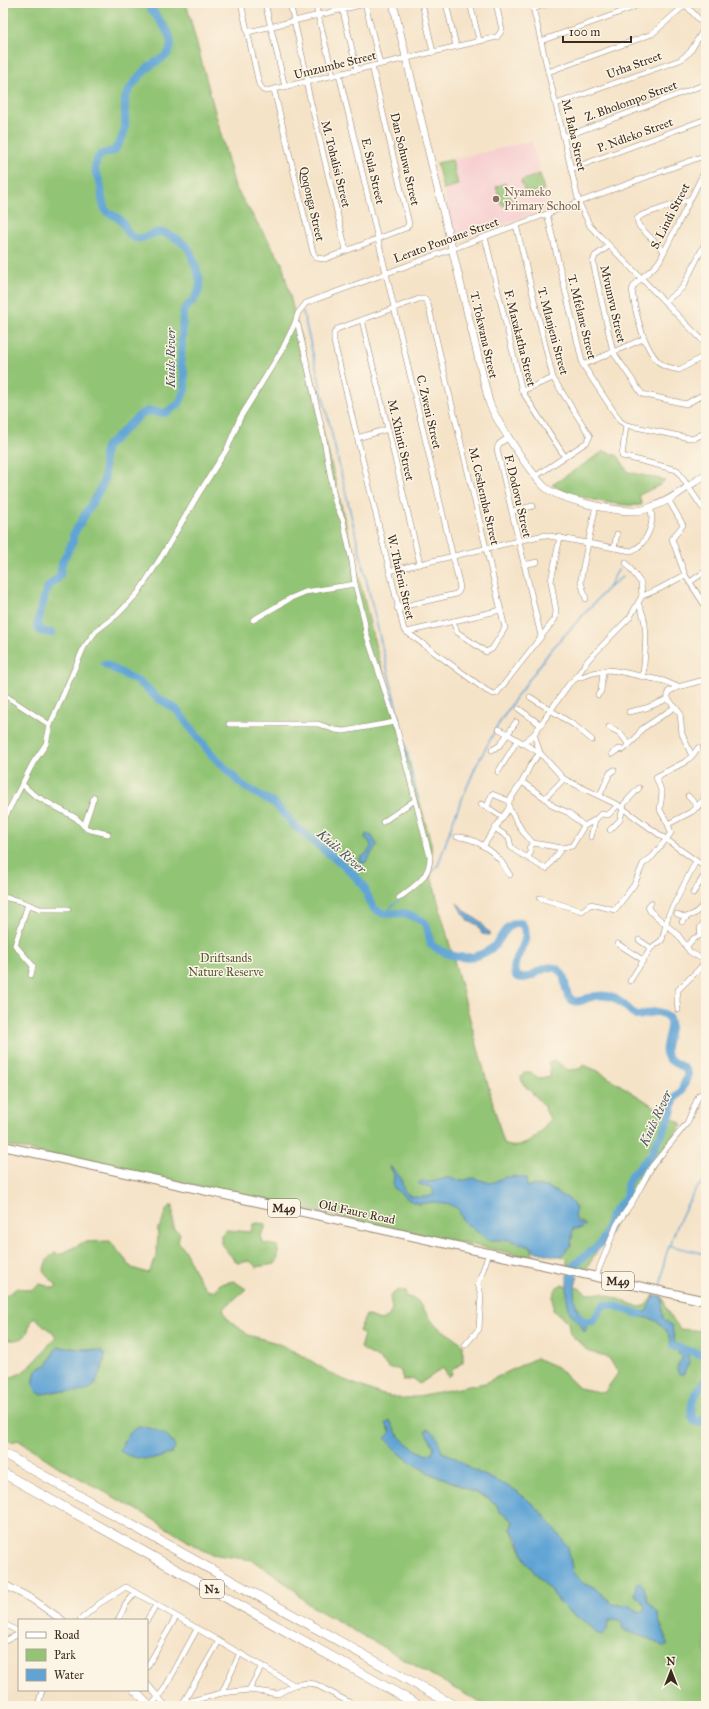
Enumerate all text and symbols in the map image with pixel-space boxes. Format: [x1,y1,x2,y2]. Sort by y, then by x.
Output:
scale bar [563,18,631,44]
text: 100 m [569,25,600,39]
street label: Umzumbe Street [292,48,378,82]
street label: Urha Street [604,48,664,81]
street label: Z. Bholompo Street [583,78,680,124]
street label: M. Baba Street [559,97,589,173]
street label: Dan Sohuwa Street [388,111,423,208]
street label: P. Ndleko Street [595,115,675,155]
street label: M. Tohalisi Street [318,119,354,210]
street label: E. Sula Street [359,136,388,206]
street label: Qoqonga Street [296,165,328,244]
street label: S. Lindi Street [647,180,693,251]
place label: Nyameko Primary School [504,185,581,213]
marker: Nyameko Primary School [491,194,501,204]
street label: Lerato Ponoane Street [392,214,501,266]
street label: Mvumvu Street [597,264,629,345]
street label: T. Mfelane Street [565,273,599,361]
street label: T. Mlanjeni Street [535,286,572,377]
street label: F. Maxakatha Street [501,288,539,388]
street label: T. Tokwana Street [467,290,501,380]
water label: Kuils River [163,328,179,389]
street label: C. Zweni Street [414,374,444,451]
street label: M. Xhinti Street [385,398,417,483]
street label: M. Ceshemba Street [466,446,502,547]
street label: F. Dodovu Street [502,453,534,539]
street label: W. Thafeni Street [384,533,418,622]
water label: Kuils River [313,825,370,878]
park label: Driftsands Nature Reserve [188,951,264,979]
water label: Kuils River [636,1087,676,1150]
street label: Old Faure Road [318,1197,396,1227]
road number: M49 [268,1199,300,1217]
road number: M49 [602,1272,634,1290]
road number: N2 [200,1580,224,1598]
legend [18,1619,148,1691]
text: Road [54,1628,80,1642]
text: Park [54,1648,76,1662]
north arrow [651,1651,691,1691]
text: N [666,1655,676,1668]
text: Water [54,1668,84,1682]

